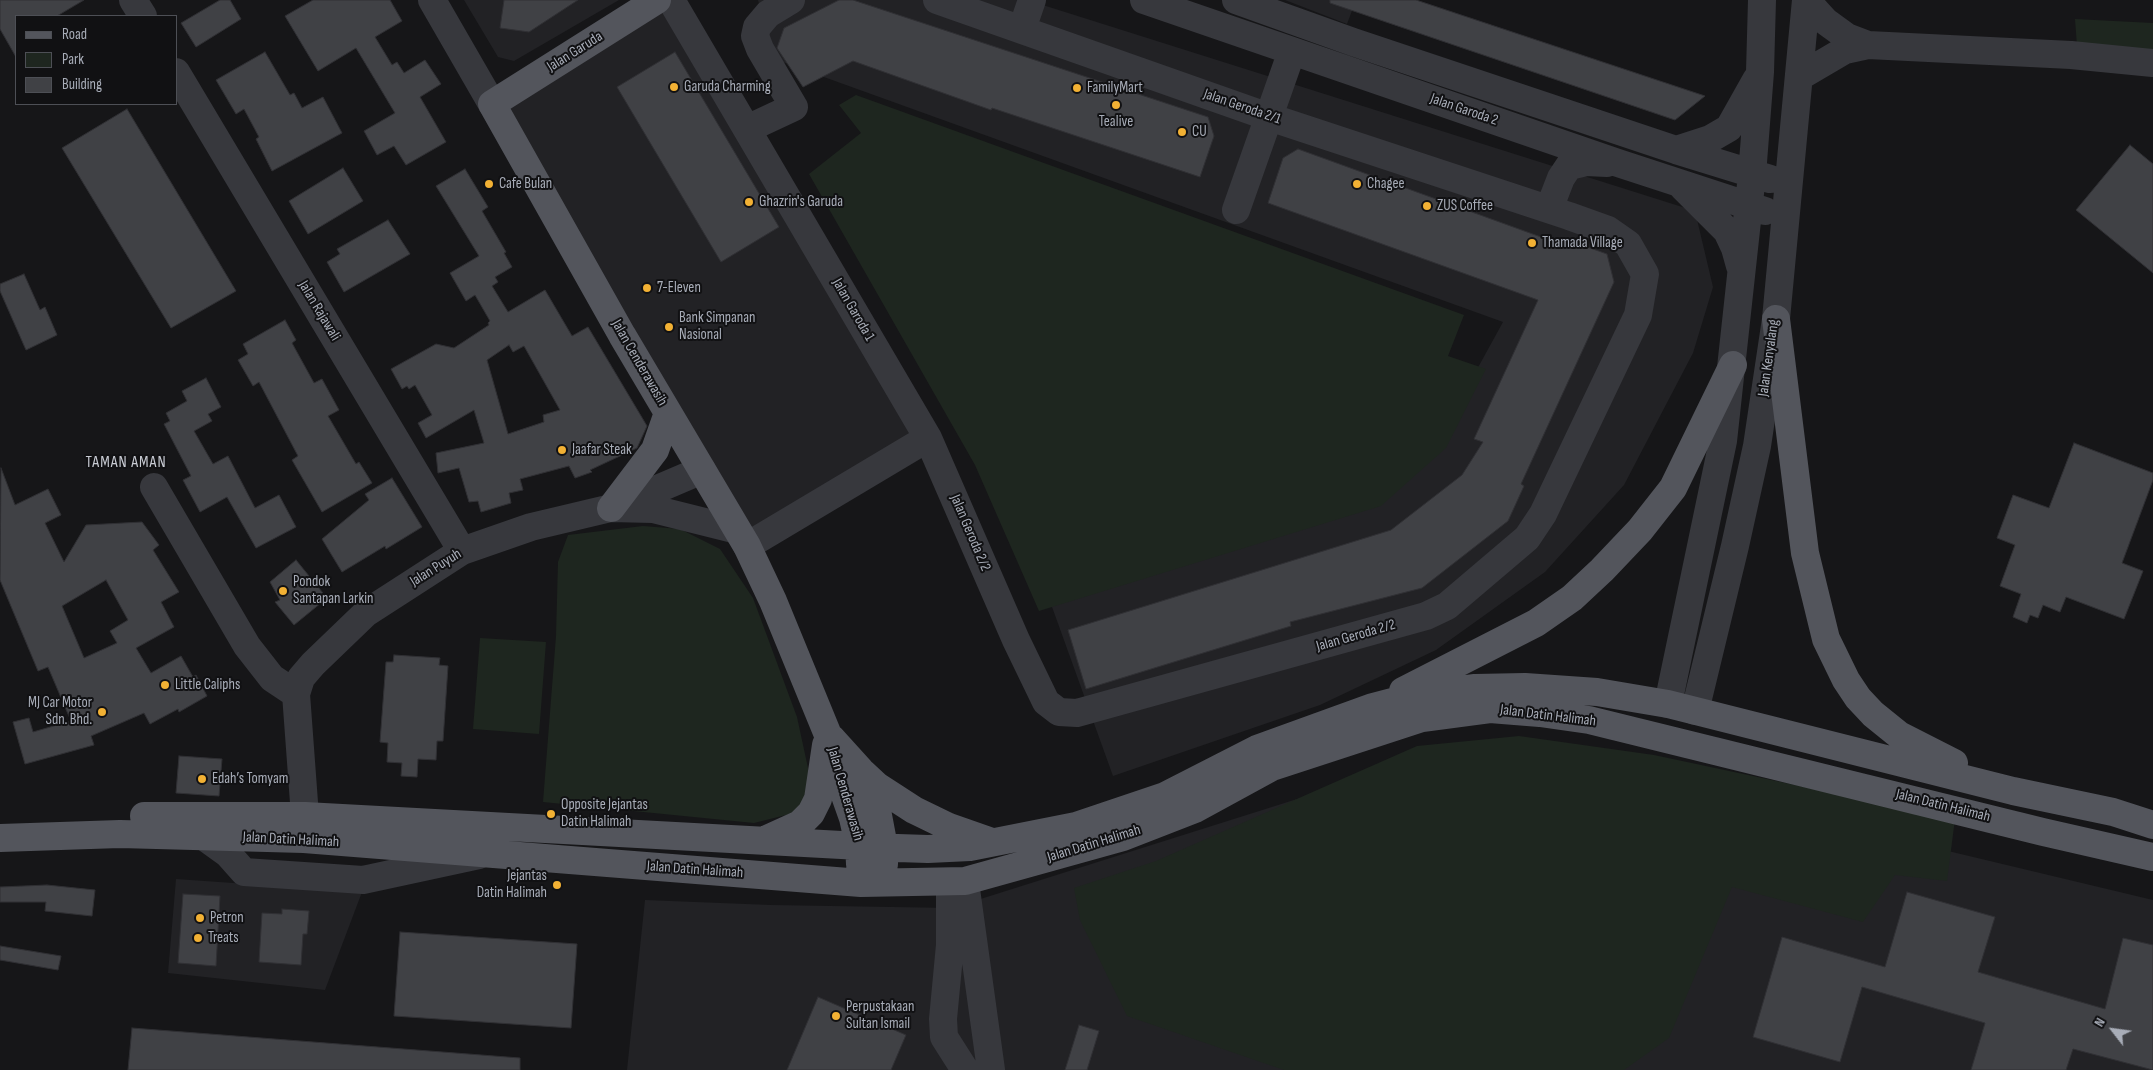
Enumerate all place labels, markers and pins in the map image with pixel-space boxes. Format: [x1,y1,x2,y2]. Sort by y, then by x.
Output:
place label: Garuda Charming [684,78,771,96]
place label: FamilyMart [1087,79,1143,97]
marker: Garuda Charming [668,81,680,93]
marker: FamilyMart [1071,82,1083,94]
marker: Tealive [1110,99,1122,111]
place label: Tealive [1099,113,1133,131]
place label: CU [1192,123,1207,141]
marker: CU [1176,126,1188,138]
place label: Cafe Bulan [499,175,552,193]
place label: Chagee [1367,175,1404,193]
marker: Cafe Bulan [483,178,495,190]
marker: Chagee [1351,178,1363,190]
place label: Ghazrin's Garuda [759,193,843,211]
marker: Ghazrin's Garuda [743,196,755,208]
place label: ZUS Coffee [1437,197,1493,215]
marker: ZUS Coffee [1421,200,1433,212]
place label: Thamada Village [1542,234,1623,252]
marker: Thamada Village [1526,237,1538,249]
place label: 7-Eleven [657,279,701,297]
marker: 7-Eleven [641,282,653,294]
place label: Bank Simpanan Nasional [679,309,755,344]
marker: Bank Simpanan Nasional [663,321,675,333]
place label: Jaafar Steak [572,441,632,459]
marker: Jaafar Steak [556,444,568,456]
place label: Pondok Santapan Larkin [293,573,373,608]
marker: Pondok Santapan Larkin [277,585,289,597]
place label: Little Caliphs [175,676,240,694]
marker: Little Caliphs [159,679,171,691]
place label: MJ Car Motor Sdn. Bhd. [28,694,92,729]
marker: MJ Car Motor Sdn. Bhd. [96,706,108,718]
place label: Edah’s Tomyam [212,770,288,788]
marker: Edah’s Tomyam [196,773,208,785]
place label: Opposite Jejantas Datin Halimah [561,796,648,831]
marker: Opposite Jejantas Datin Halimah [545,808,557,820]
place label: Jejantas Datin Halimah [477,867,547,902]
marker: Jejantas Datin Halimah [551,879,563,891]
place label: Petron [210,909,244,927]
marker: Petron [194,912,206,924]
place label: Treats [208,929,239,947]
marker: Treats [192,932,204,944]
place label: Perpustakaan Sultan Ismail [846,998,915,1033]
marker: Perpustakaan Sultan Ismail [830,1010,842,1022]

